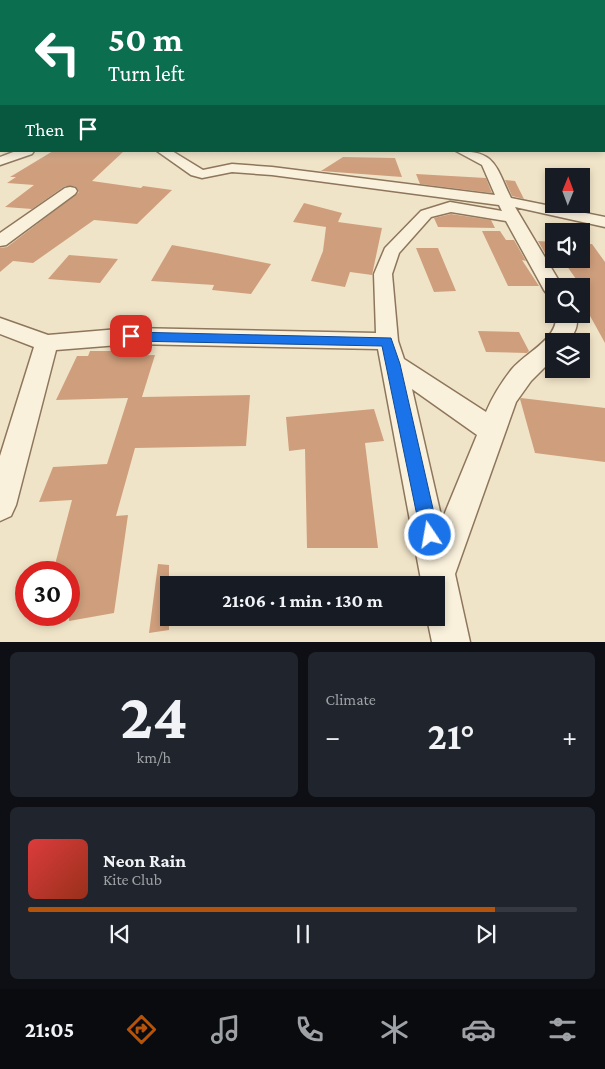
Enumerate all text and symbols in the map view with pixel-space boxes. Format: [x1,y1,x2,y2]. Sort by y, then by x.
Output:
icon: left [25,20,90,85]
text: 50 m [108,20,183,59]
text: Turn left [108,61,185,86]
icon: arrive [74,115,102,143]
text: Then [25,119,64,140]
north arrow [545,168,590,212]
map controls [545,168,590,378]
button: sound [545,223,590,268]
button: search [545,278,590,323]
pin [110,315,152,357]
icon: arrive [117,322,145,350]
button: layers [545,333,590,378]
position arrow [403,508,455,560]
speed limit sign: 30 [15,561,80,626]
text: 21:06 · 1 min · 130 m [222,590,383,611]
text: 24 [120,680,188,752]
text: Climate [326,691,376,708]
text: 21° [428,715,475,757]
text: − [326,721,340,752]
text: + [562,721,577,752]
text: km/h [137,749,171,766]
text: Neon Rain [103,850,186,871]
text: Kite Club [103,871,162,888]
icon: previous [106,920,134,948]
icon: pause [289,920,317,948]
icon: next [472,920,500,948]
icon: directions [124,1012,159,1047]
icon: music [208,1012,243,1047]
icon: phone [292,1012,327,1047]
icon: climate [377,1012,412,1047]
icon: car [461,1012,496,1047]
icon: filters [545,1012,580,1047]
text: 21:05 [25,1017,74,1042]

